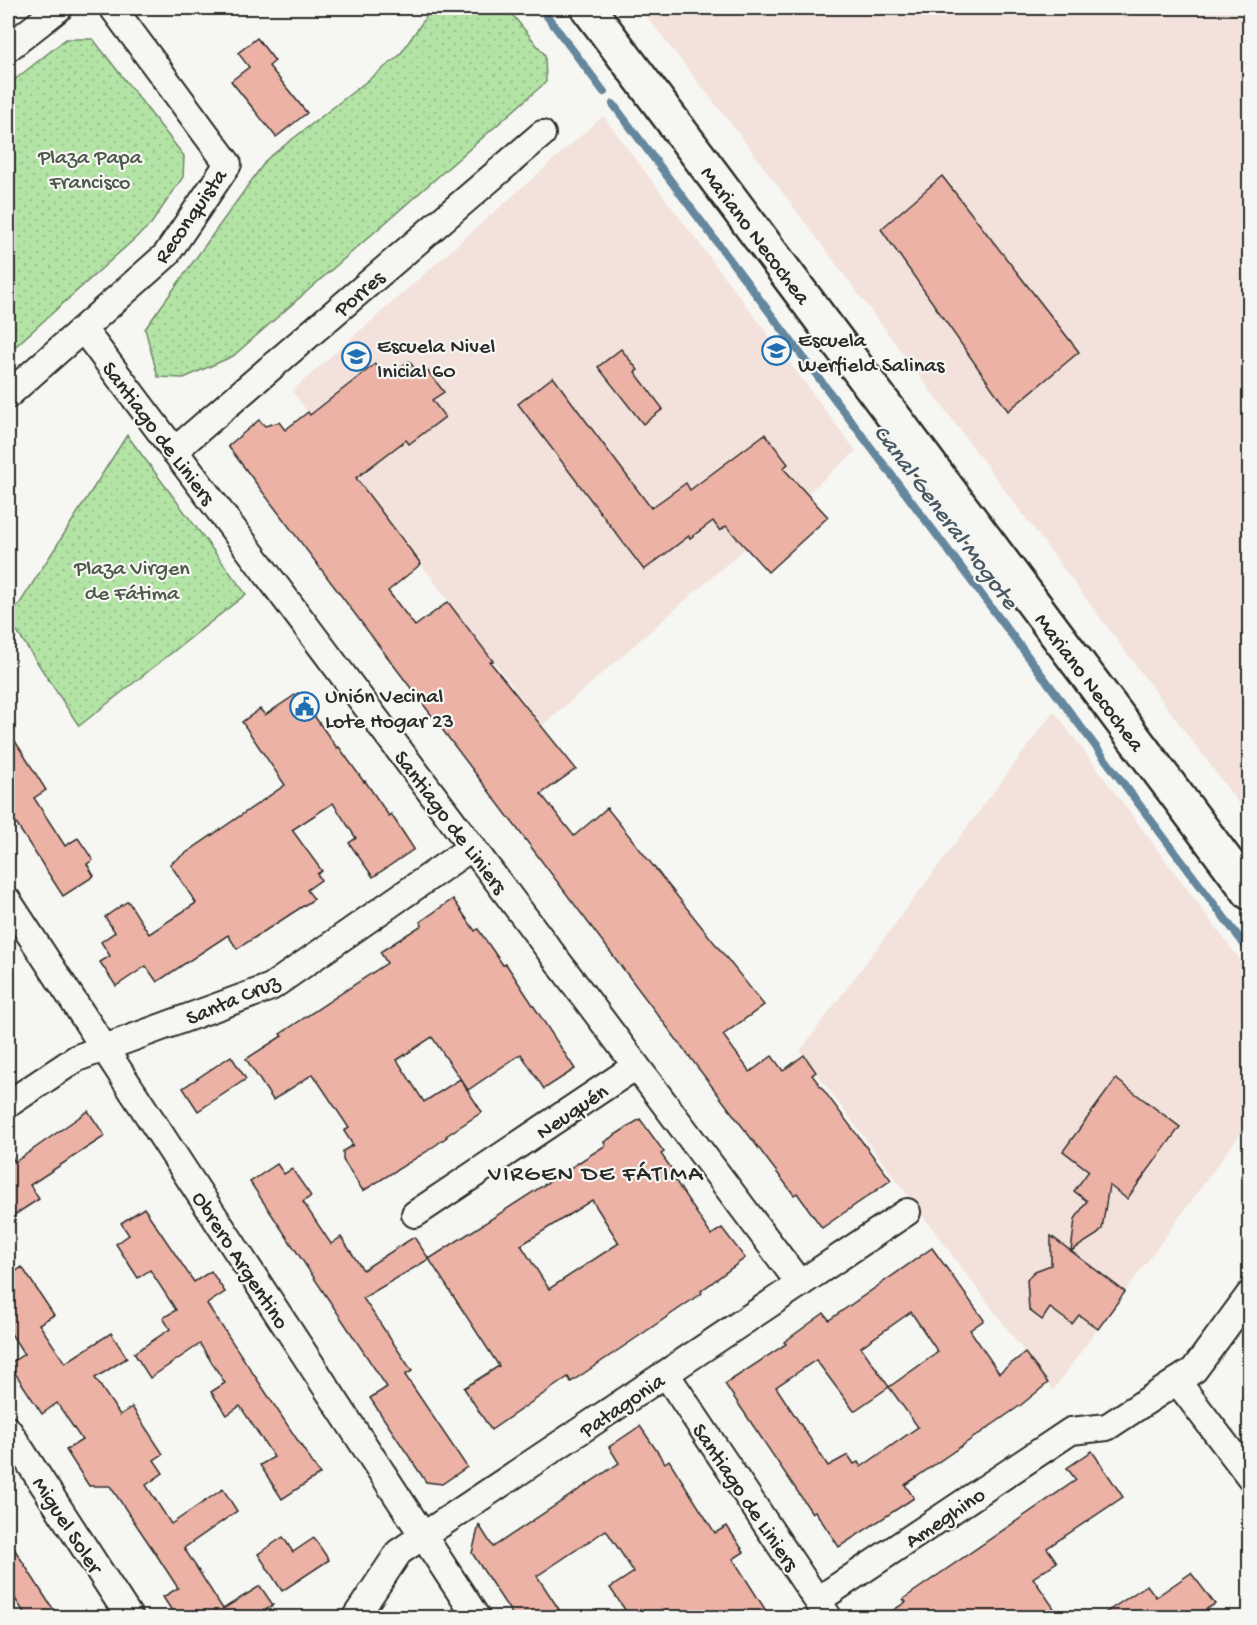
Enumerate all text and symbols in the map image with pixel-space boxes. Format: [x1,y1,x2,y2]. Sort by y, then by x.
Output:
park label: Plaza Papa Francisco [37,146,143,197]
street label: Mariano Necochea [693,162,815,311]
street label: Reconquista [150,164,235,270]
street label: Porres [329,265,392,325]
place label: Escuela Werfield Salinas [798,329,945,380]
place label: Escuela Nivel Inicial 60 [377,335,495,386]
school or university icon: Escuela Werfield Salinas [761,335,793,367]
school or university icon: Escuela Nivel Inicial 60 [340,341,372,373]
street label: Santiago de Liniers [94,358,220,512]
water label: Canal General Mogote [865,420,1024,617]
park label: Plaza Virgen de Fátima [73,557,190,608]
street label: Mariano Necochea [1027,609,1149,758]
place label: Unión Vecinal Lote Hogar 23 [325,685,454,736]
public building icon: Unión Vecinal Lote Hogar 23 [288,691,320,723]
street label: Santiago de Liniers [386,747,512,901]
street label: Santa Cruz [183,970,285,1033]
street label: Neuquén [532,1079,615,1147]
district label: VIRGEN DE FÁTIMA [487,1161,704,1190]
street label: Obrero Argentino [184,1187,293,1335]
street label: Patagonia [575,1369,671,1446]
street label: Santiago de Liniers [685,1419,803,1578]
street label: Miguel Soler [25,1473,108,1581]
street label: Ameghino [901,1483,991,1556]

